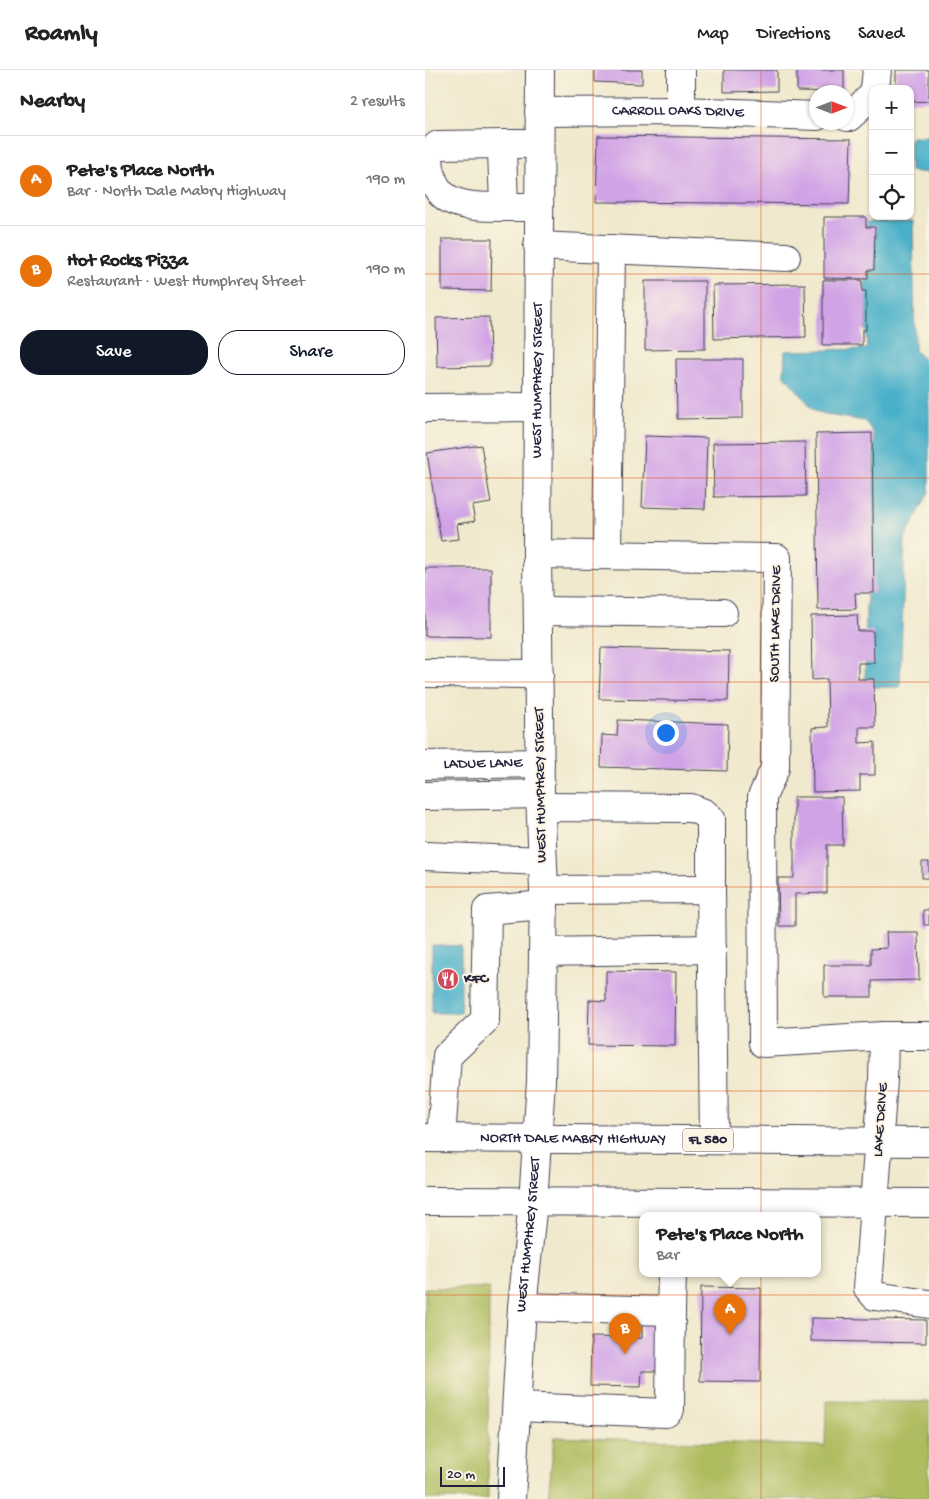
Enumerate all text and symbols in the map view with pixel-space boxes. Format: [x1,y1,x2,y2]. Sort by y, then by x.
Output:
text: Roamly [25,20,98,49]
text: Map [697,24,729,45]
text: Directions [757,24,830,45]
text: Saved [858,24,904,45]
north arrow [809,85,854,130]
map controls [869,85,914,220]
button: + [869,85,914,130]
text: Nearby [20,90,85,115]
text: 2 results [350,93,405,112]
street label: CARROLL OAKS DRIVE [612,102,745,122]
button: − [869,130,914,175]
text: Pete's Place North [67,160,214,183]
text: A [31,171,41,190]
text: 190 m [366,171,405,190]
button: locate [869,175,914,220]
text: Bar · North Dale Mabry Highway [67,183,286,202]
text: Hot Rocks Pizza [67,250,188,273]
text: B [32,261,40,280]
text: 190 m [366,261,405,280]
text: Restaurant · West Humphrey Street [67,273,305,292]
street label: WEST HUMPHREY STREET [529,301,548,458]
button: Save [20,330,208,375]
button: Share [218,330,405,375]
street label: SOUTH LAKE DRIVE [766,565,786,683]
street label: WEST HUMPHREY STREET [531,706,551,863]
your location [653,720,679,746]
street label: LADUE LANE [443,754,523,774]
restaurant icon: KFC [436,967,460,991]
place label: KFC [463,970,490,988]
street label: LAKE DRIVE [869,1082,893,1158]
road number: FL 580 [683,1128,733,1152]
street label: NORTH DALE MABRY HIGHWAY [480,1129,666,1149]
street label: WEST HUMPHREY STREET [513,1155,545,1313]
popup [639,1212,821,1277]
text: Pete's Place North [656,1224,804,1247]
text: Bar [656,1247,679,1266]
pin: A [714,1294,746,1335]
pin: B [609,1313,641,1354]
scale bar [440,1464,505,1487]
text: 20 m [447,1467,475,1484]

